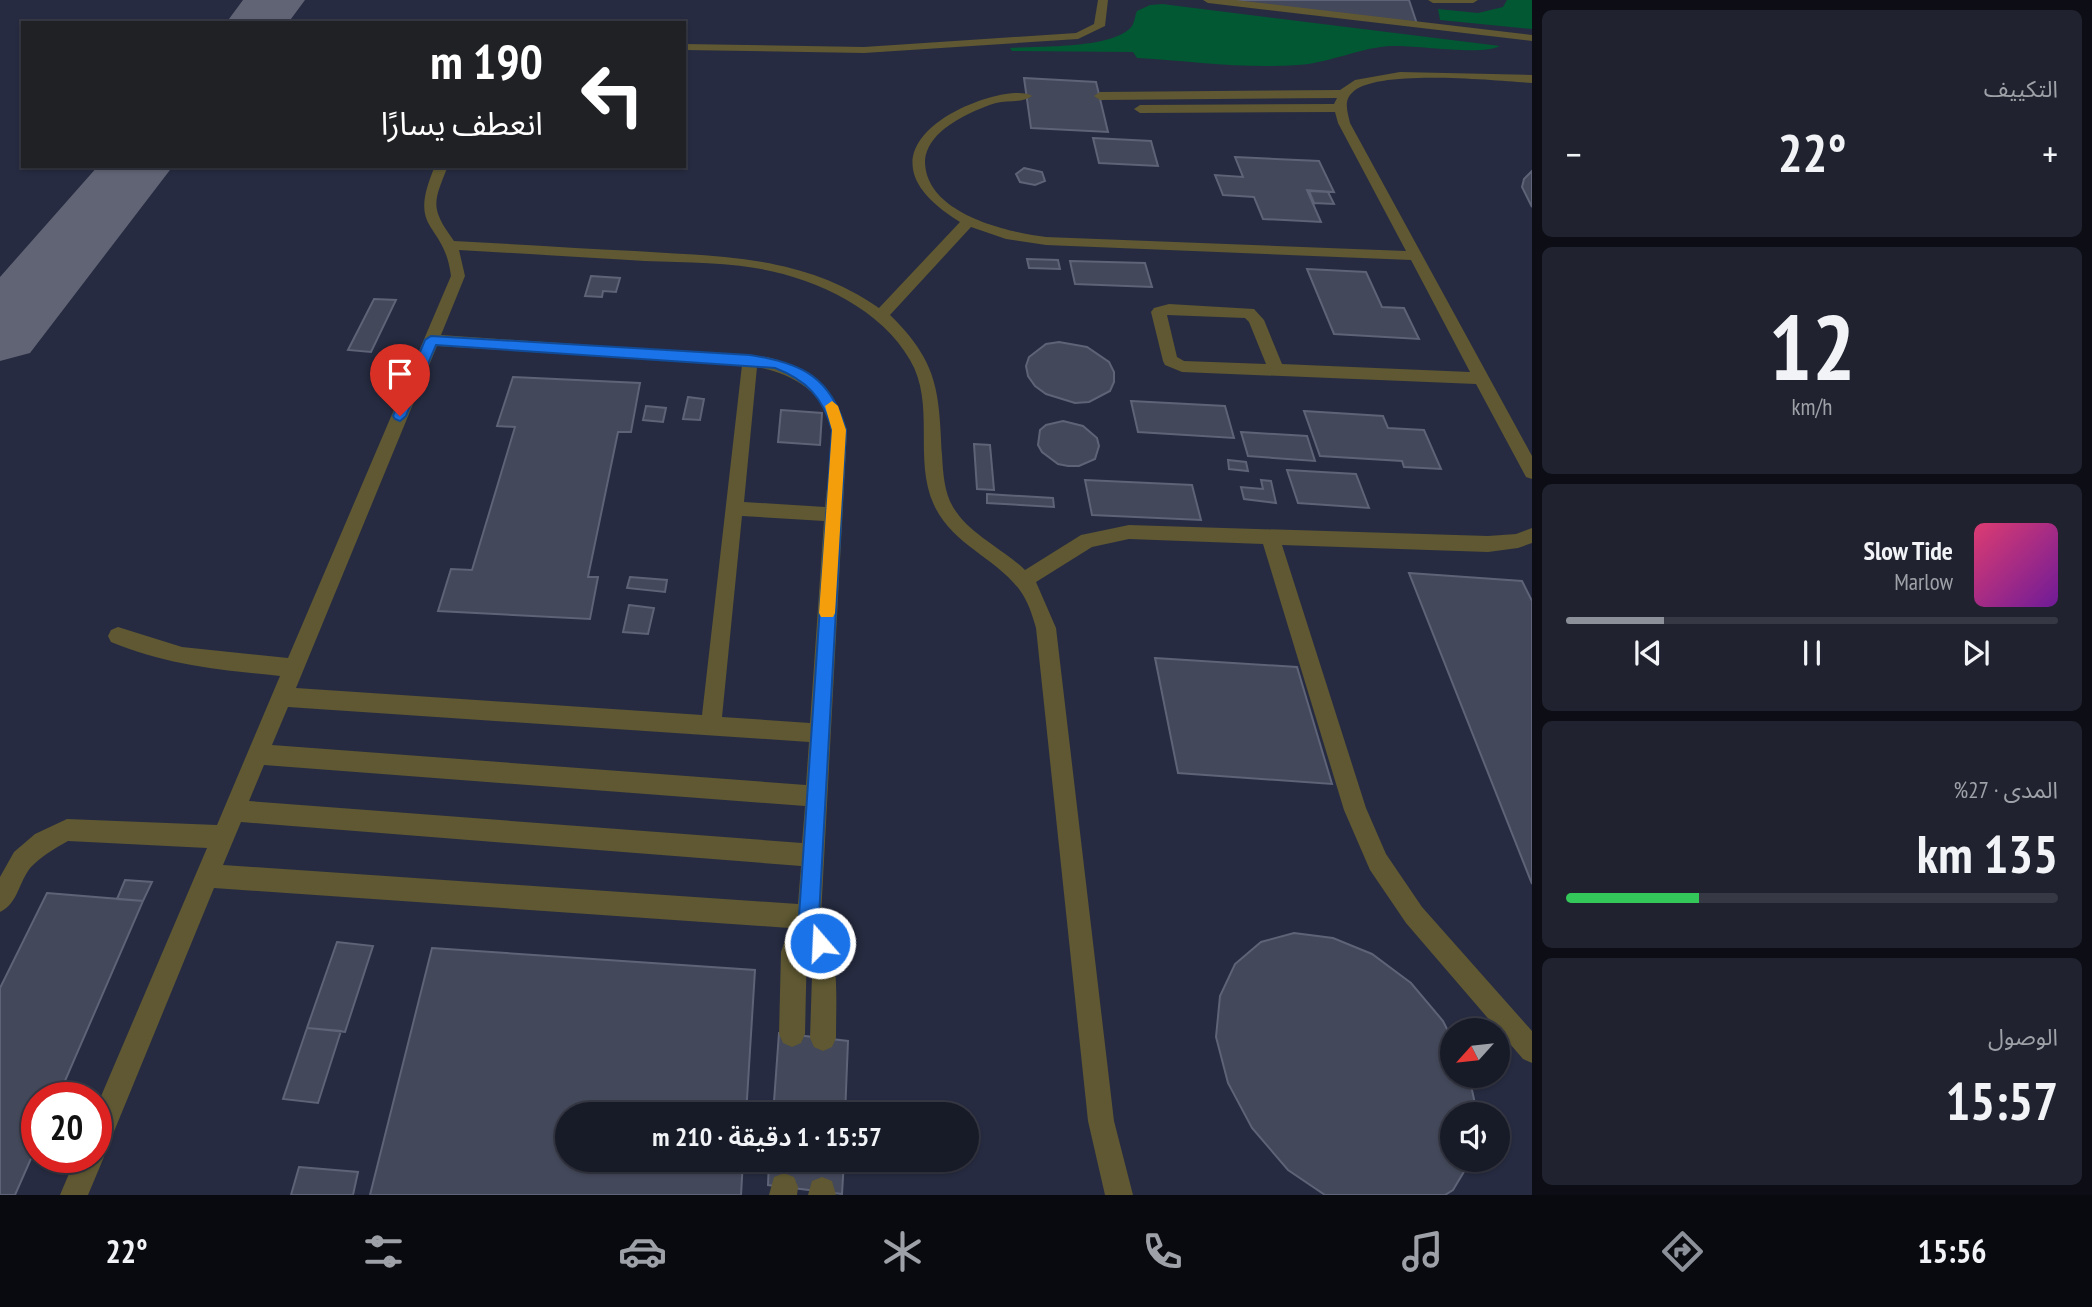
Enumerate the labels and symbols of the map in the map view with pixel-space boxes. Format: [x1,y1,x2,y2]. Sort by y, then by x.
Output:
pin [370,344,430,416]
position arrow [783,906,857,980]
north arrow [1440,1018,1510,1088]
speed limit sign: 20 [21,1082,112,1173]

